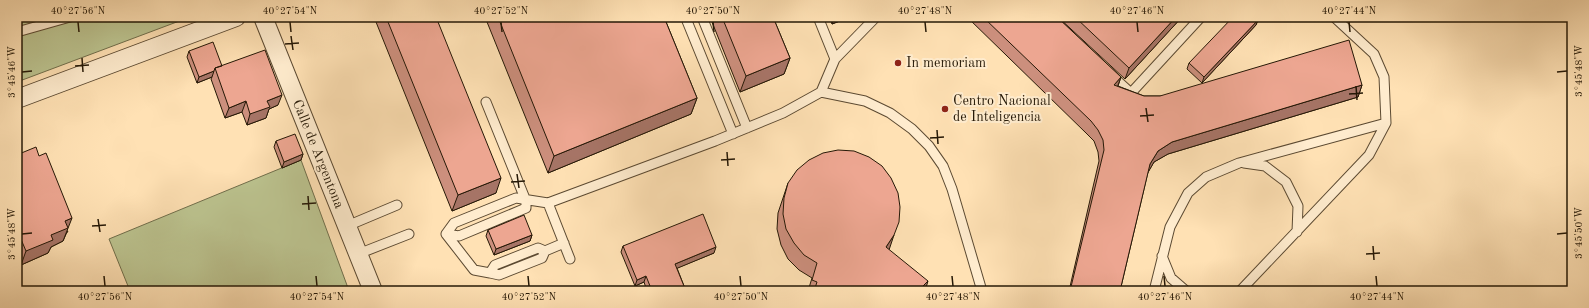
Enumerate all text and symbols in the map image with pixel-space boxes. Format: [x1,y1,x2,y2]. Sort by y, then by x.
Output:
text: 40°27'56"N [51,6,106,16]
text: 40°27'54"N [263,6,318,16]
text: 40°27'52"N [474,6,529,16]
text: 40°27'50"N [686,6,741,16]
text: 40°27'48"N [898,6,953,16]
text: 40°27'46"N [1110,6,1165,16]
text: 40°27'44"N [1322,6,1377,16]
text: 3°45'48"W [1574,45,1584,97]
text: 3°45'46"W [7,46,17,98]
place label: In memoriam [906,56,986,70]
marker: In memoriam [893,58,903,68]
place label: Centro Nacional de Inteligencia [953,94,1051,124]
street label: Calle de Argentona [290,98,346,211]
marker: Centro Nacional de Inteligencia [940,104,950,114]
text: 3°45'50"W [1574,207,1584,259]
text: 3°45'48"W [7,208,17,260]
text: 40°27'56"N [78,292,133,302]
text: 40°27'54"N [290,292,345,302]
text: 40°27'52"N [502,292,557,302]
text: 40°27'50"N [714,292,769,302]
text: 40°27'48"N [926,292,981,302]
text: 40°27'46"N [1138,292,1193,302]
text: 40°27'44"N [1350,292,1405,302]

